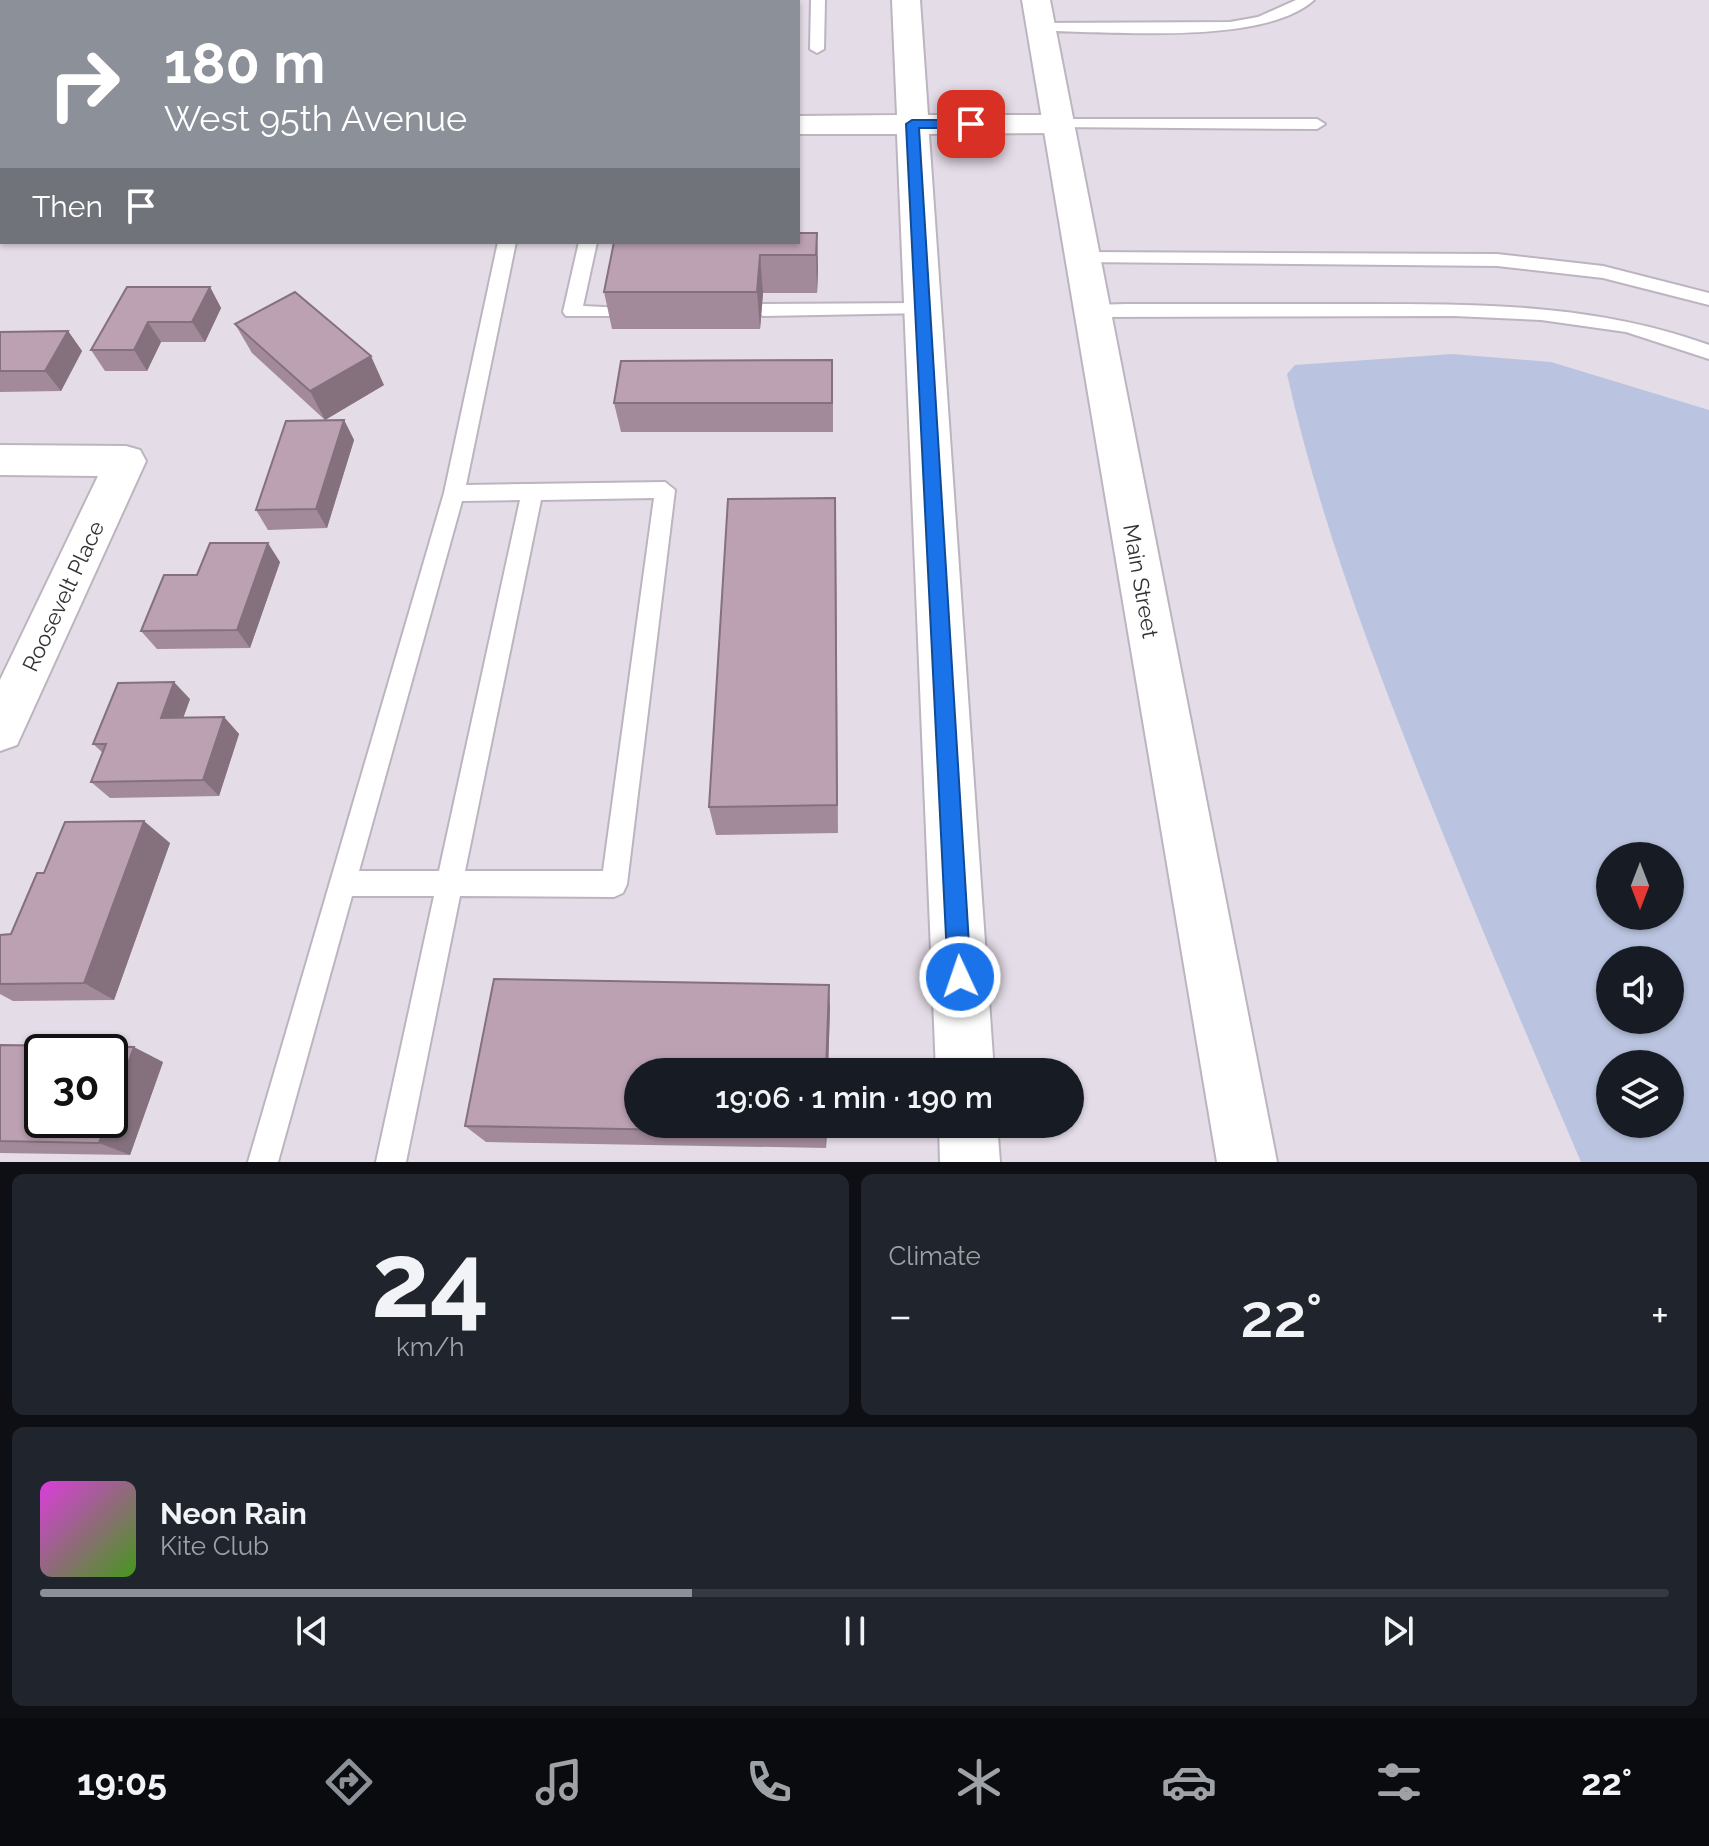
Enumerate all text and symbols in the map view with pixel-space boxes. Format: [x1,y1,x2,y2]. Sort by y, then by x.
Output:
text: 180 m [164,30,325,96]
icon: right [32,32,136,136]
pin [937,90,1005,158]
text: West 95th Avenue [164,97,467,139]
icon: arrive [949,102,993,146]
icon: arrive [119,184,163,228]
text: Then [32,189,103,224]
street label: Roosevelt Place [17,516,109,675]
street label: Main Street [1118,522,1164,641]
north arrow [1596,842,1684,930]
map controls [1596,842,1684,1138]
position arrow [918,935,1002,1019]
button: sound [1596,946,1684,1034]
speed limit sign: 30 [24,1034,128,1138]
button: layers [1596,1050,1684,1138]
text: 19:06 · 1 min · 190 m [715,1080,993,1115]
text: 24 [371,1219,489,1341]
text: Climate [889,1241,981,1271]
text: 22° [1240,1281,1323,1351]
text: − [889,1290,912,1341]
text: + [1651,1290,1669,1341]
text: km/h [396,1332,465,1362]
text: Neon Rain [160,1496,307,1531]
text: Kite Club [160,1531,269,1561]
icon: previous [290,1609,334,1653]
icon: pause [833,1609,877,1653]
icon: next [1376,1609,1420,1653]
icon: directions [321,1754,377,1810]
icon: music [531,1754,587,1810]
icon: phone [741,1754,797,1810]
icon: climate [951,1754,1007,1810]
icon: car [1161,1754,1217,1810]
icon: filters [1371,1754,1427,1810]
text: 19:05 [77,1761,167,1803]
text: 22° [1581,1761,1632,1803]

